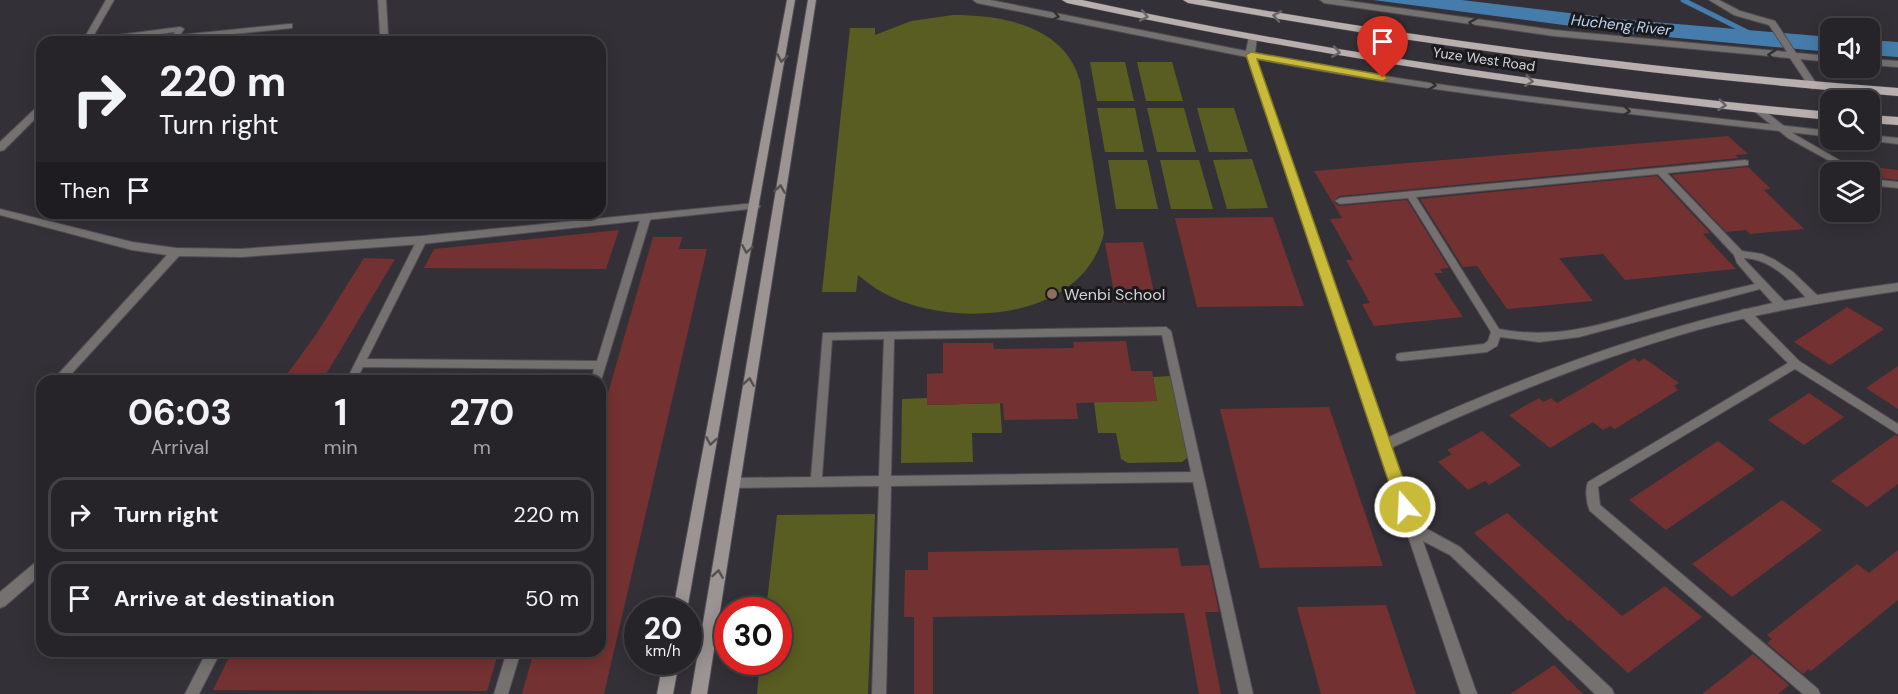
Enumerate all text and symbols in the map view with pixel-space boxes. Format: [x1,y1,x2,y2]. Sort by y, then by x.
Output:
one-way arrow [1049,9,1059,22]
one-way arrow [1139,9,1149,22]
one-way arrow [1273,10,1283,23]
water label: Hucheng River [1570,10,1672,40]
pin [1357,16,1408,78]
one-way arrow [1469,17,1478,30]
map controls [1820,18,1880,222]
button: sound [1820,18,1880,78]
icon: arrive [1366,25,1399,58]
street label: Yuze West Road [1432,43,1536,75]
one-way arrow [1331,45,1341,58]
one-way arrow [1767,49,1776,62]
one-way arrow [776,52,789,62]
text: 220 m [159,54,286,109]
icon: right [60,60,138,138]
one-way arrow [1524,75,1534,87]
one-way arrow [1428,78,1437,91]
button: search [1820,90,1880,150]
one-way arrow [1718,98,1727,111]
one-way arrow [1621,104,1630,117]
text: Turn right [159,107,279,142]
button: layers [1820,162,1880,222]
icon: arrive [122,174,155,207]
text: Then [60,176,110,205]
one-way arrow [774,184,786,194]
one-way arrow [741,244,754,254]
place label: Wenbi School [1064,284,1165,305]
marker: Wenbi School [1045,287,1059,301]
one-way arrow [743,377,755,386]
text: 06:03 [128,389,232,436]
text: 1 [334,389,347,436]
text: 270 [449,389,514,436]
text: Arrival [151,434,209,460]
text: min [324,434,358,460]
text: m [473,434,491,460]
one-way arrow [706,437,718,446]
position arrow [1373,475,1437,539]
icon: right [63,498,96,531]
text: Turn right [114,500,219,529]
text: 220 m [513,500,579,529]
one-way arrow [712,569,724,579]
icon: arrive [63,582,96,615]
text: Arrive at destination [114,584,335,613]
text: 50 m [525,584,579,613]
speed limit sign: 30 [714,597,792,675]
text: 20 [644,609,682,648]
text: km/h [645,641,681,661]

